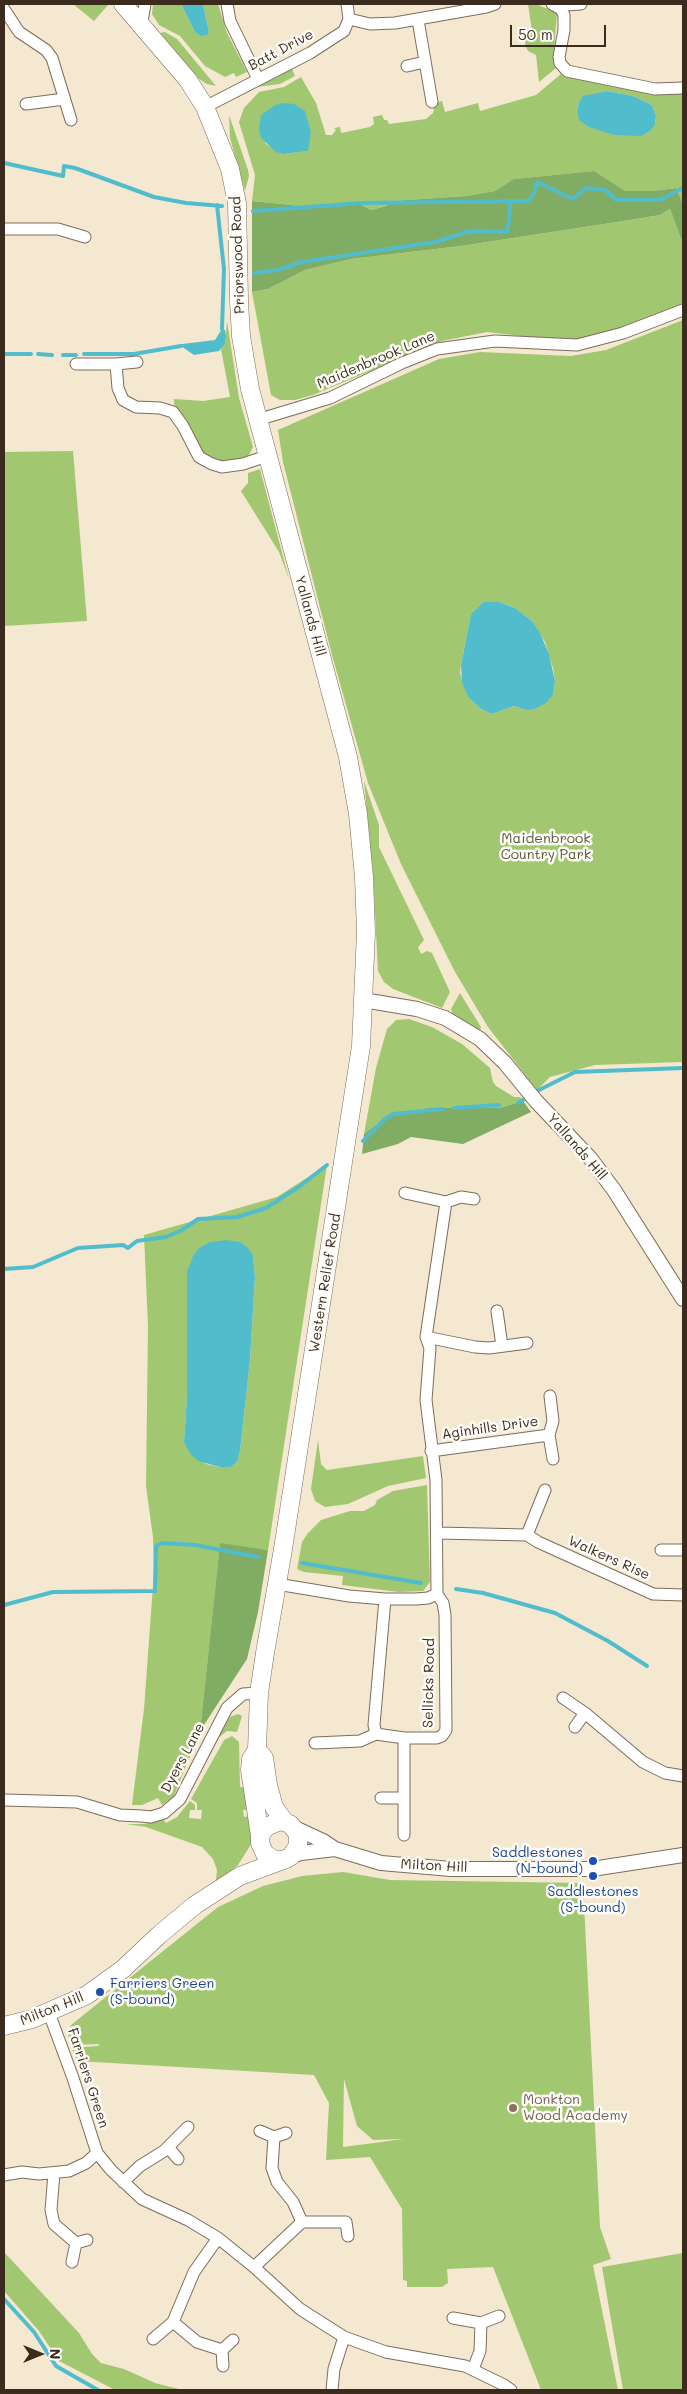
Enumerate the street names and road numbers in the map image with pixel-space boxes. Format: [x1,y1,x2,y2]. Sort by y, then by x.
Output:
street label: Batt Drive [246,26,316,74]
street label: Priorswood Road [228,196,248,314]
street label: Maidenbrook Lane [315,328,437,392]
street label: Yallands Hill [291,574,329,658]
street label: Yallands Hill [543,1110,611,1184]
street label: Western Relief Road [306,1212,344,1354]
street label: Aginhills Drive [441,1413,539,1443]
street label: Walkers Rise [566,1532,652,1584]
street label: Sellicks Road [420,1638,438,1728]
street label: Dyers Lane [158,1720,208,1796]
street label: Milton Hill [400,1856,468,1876]
street label: Milton Hill [18,1989,86,2029]
street label: Farriers Green [64,2026,112,2130]

